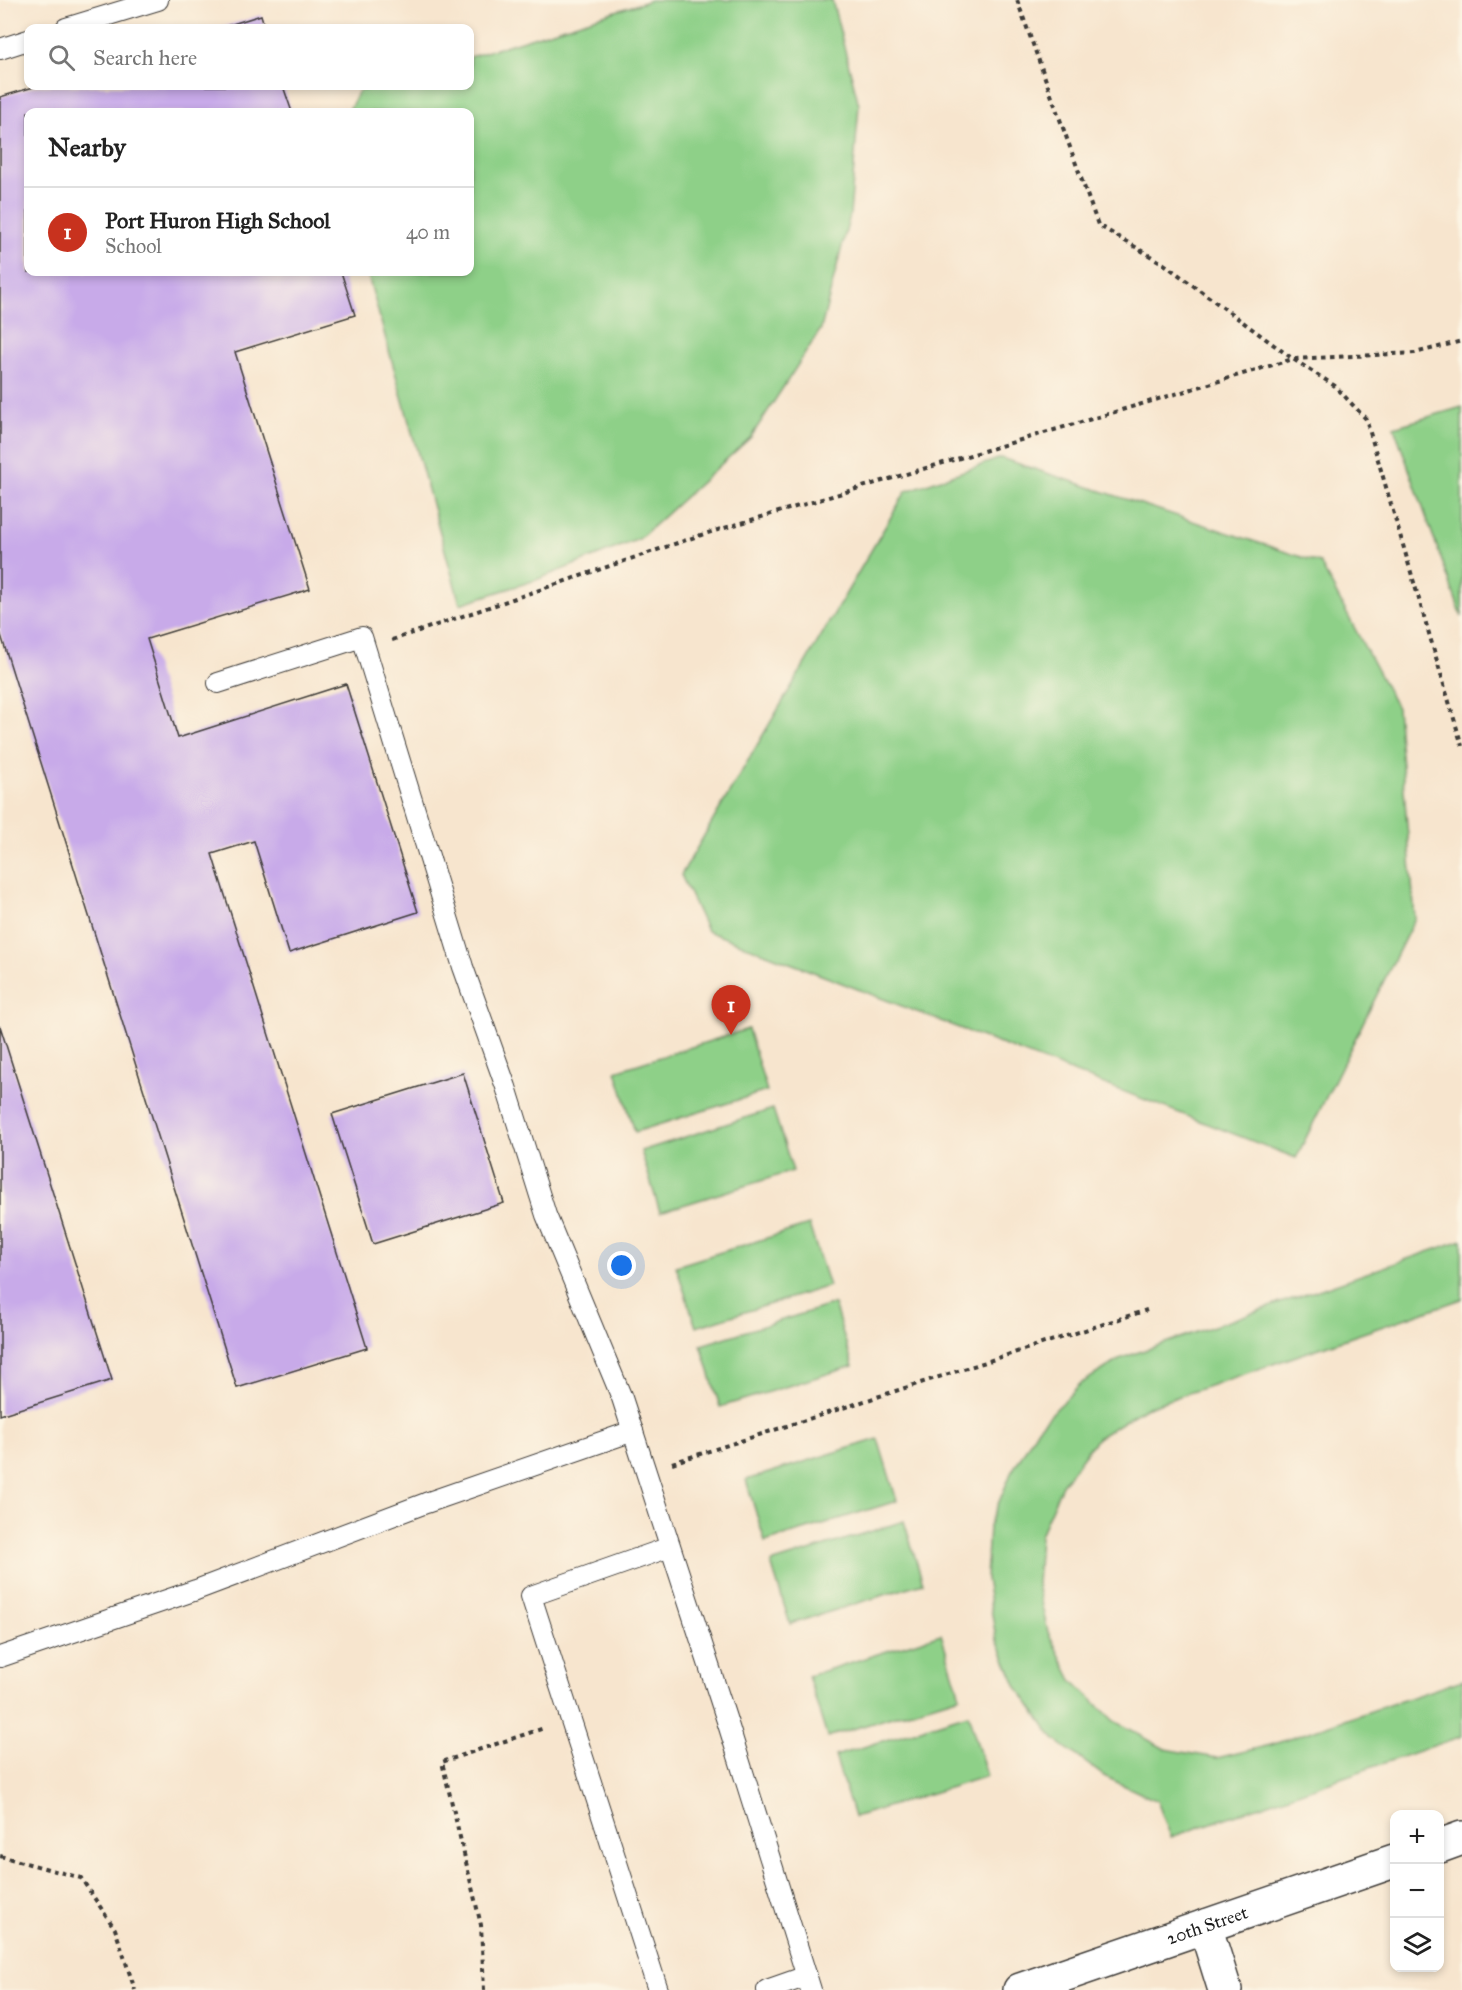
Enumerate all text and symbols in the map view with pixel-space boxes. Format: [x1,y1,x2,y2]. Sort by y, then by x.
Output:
search box [24,24,474,90]
icon: search [45,41,78,74]
text: Search here [93,44,197,71]
text: Nearby [48,131,126,163]
text: Port Huron High School [105,207,330,234]
text: 1 [64,220,71,244]
text: 40 m [406,220,450,244]
text: School [105,234,162,258]
pin: 1 [712,986,750,1035]
your location [607,1251,636,1280]
map controls [1390,1810,1444,1972]
button: + [1390,1810,1444,1864]
button: − [1390,1864,1444,1918]
street label: 20th Street [1164,1901,1251,1950]
button: layers [1390,1918,1444,1972]

